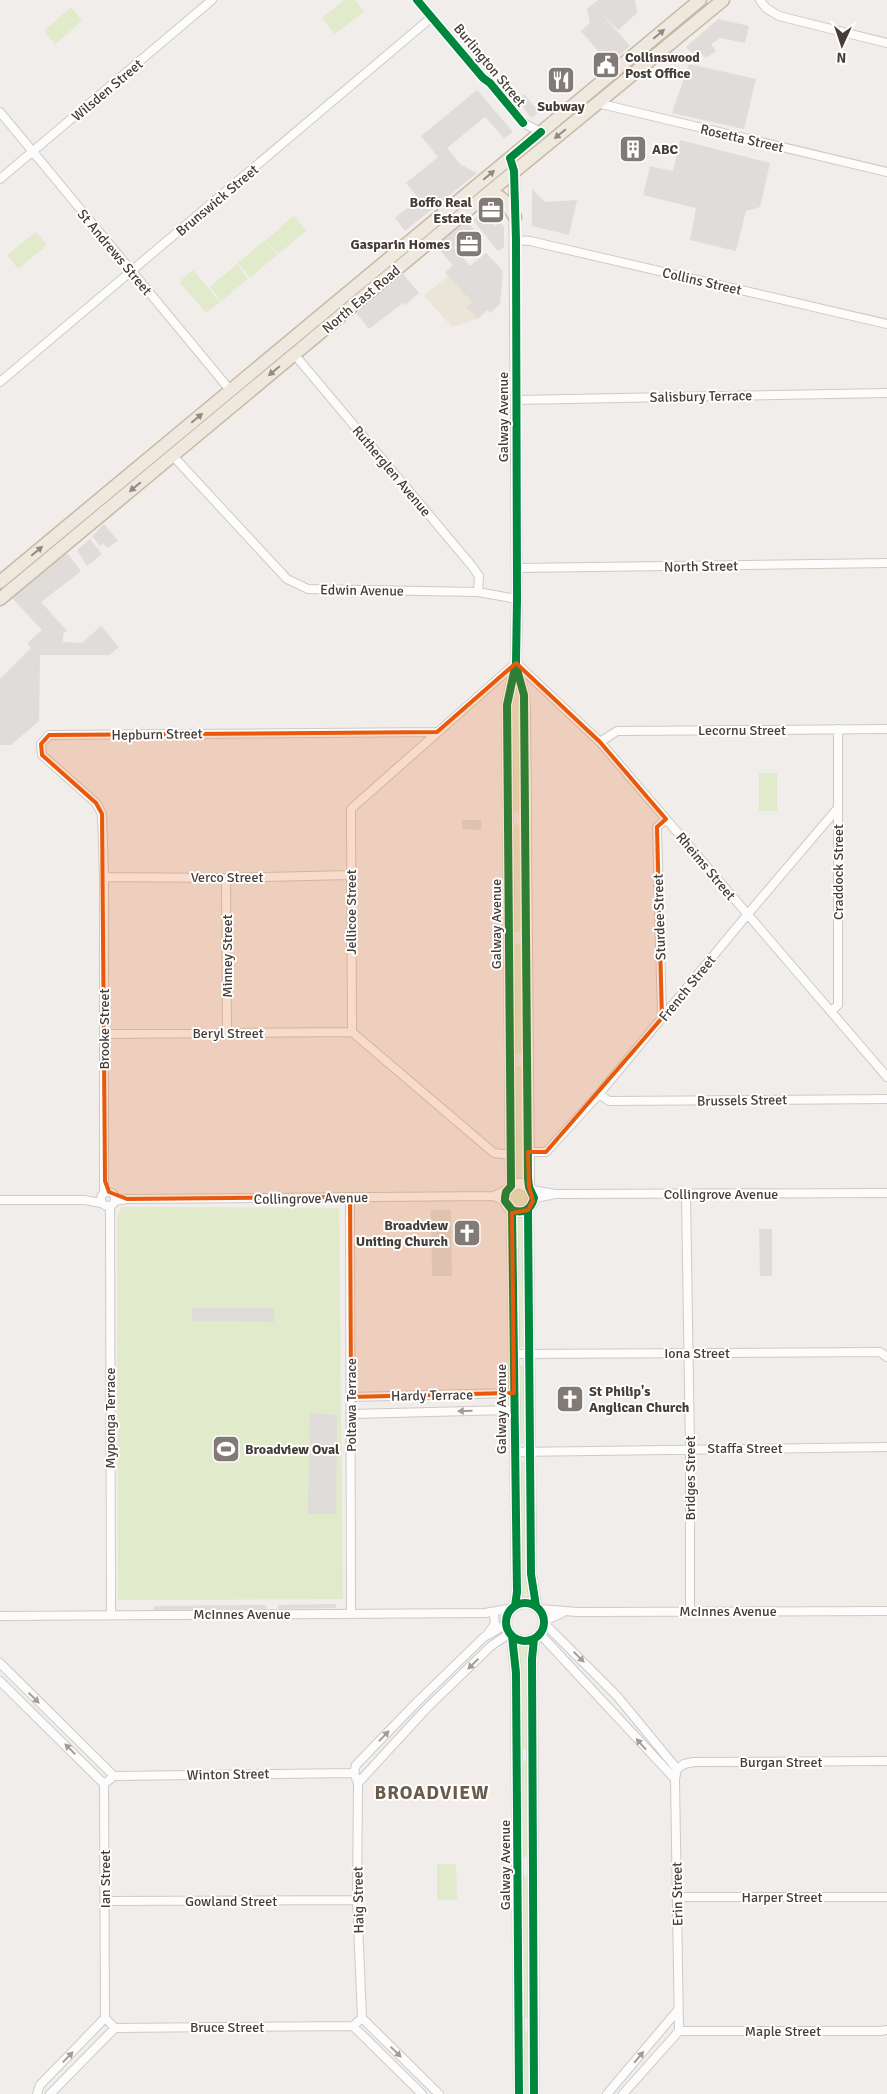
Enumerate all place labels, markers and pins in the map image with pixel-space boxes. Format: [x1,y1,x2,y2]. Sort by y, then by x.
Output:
place label: Collinswood Post Office [625,49,700,82]
public building icon: Collinswood Post Office [591,50,621,80]
restaurant icon: Subway [546,65,576,95]
place label: Subway [537,98,585,115]
building icon: ABC [618,134,648,164]
place label: ABC [652,141,678,158]
place label: Boffo Real Estate [410,194,473,227]
office icon: Boffo Real Estate [476,195,506,225]
office icon: Gasparin Homes [454,229,484,259]
place label: Gasparin Homes [351,236,450,253]
place label: Broadview Uniting Church [356,1217,448,1250]
church icon: Broadview Uniting Church [452,1218,482,1248]
place label: St Philip's Anglican Church [589,1383,690,1416]
church icon: St Philip's Anglican Church [555,1384,585,1414]
sports icon: Broadview Oval [211,1434,241,1464]
place label: Broadview Oval [245,1441,340,1458]

